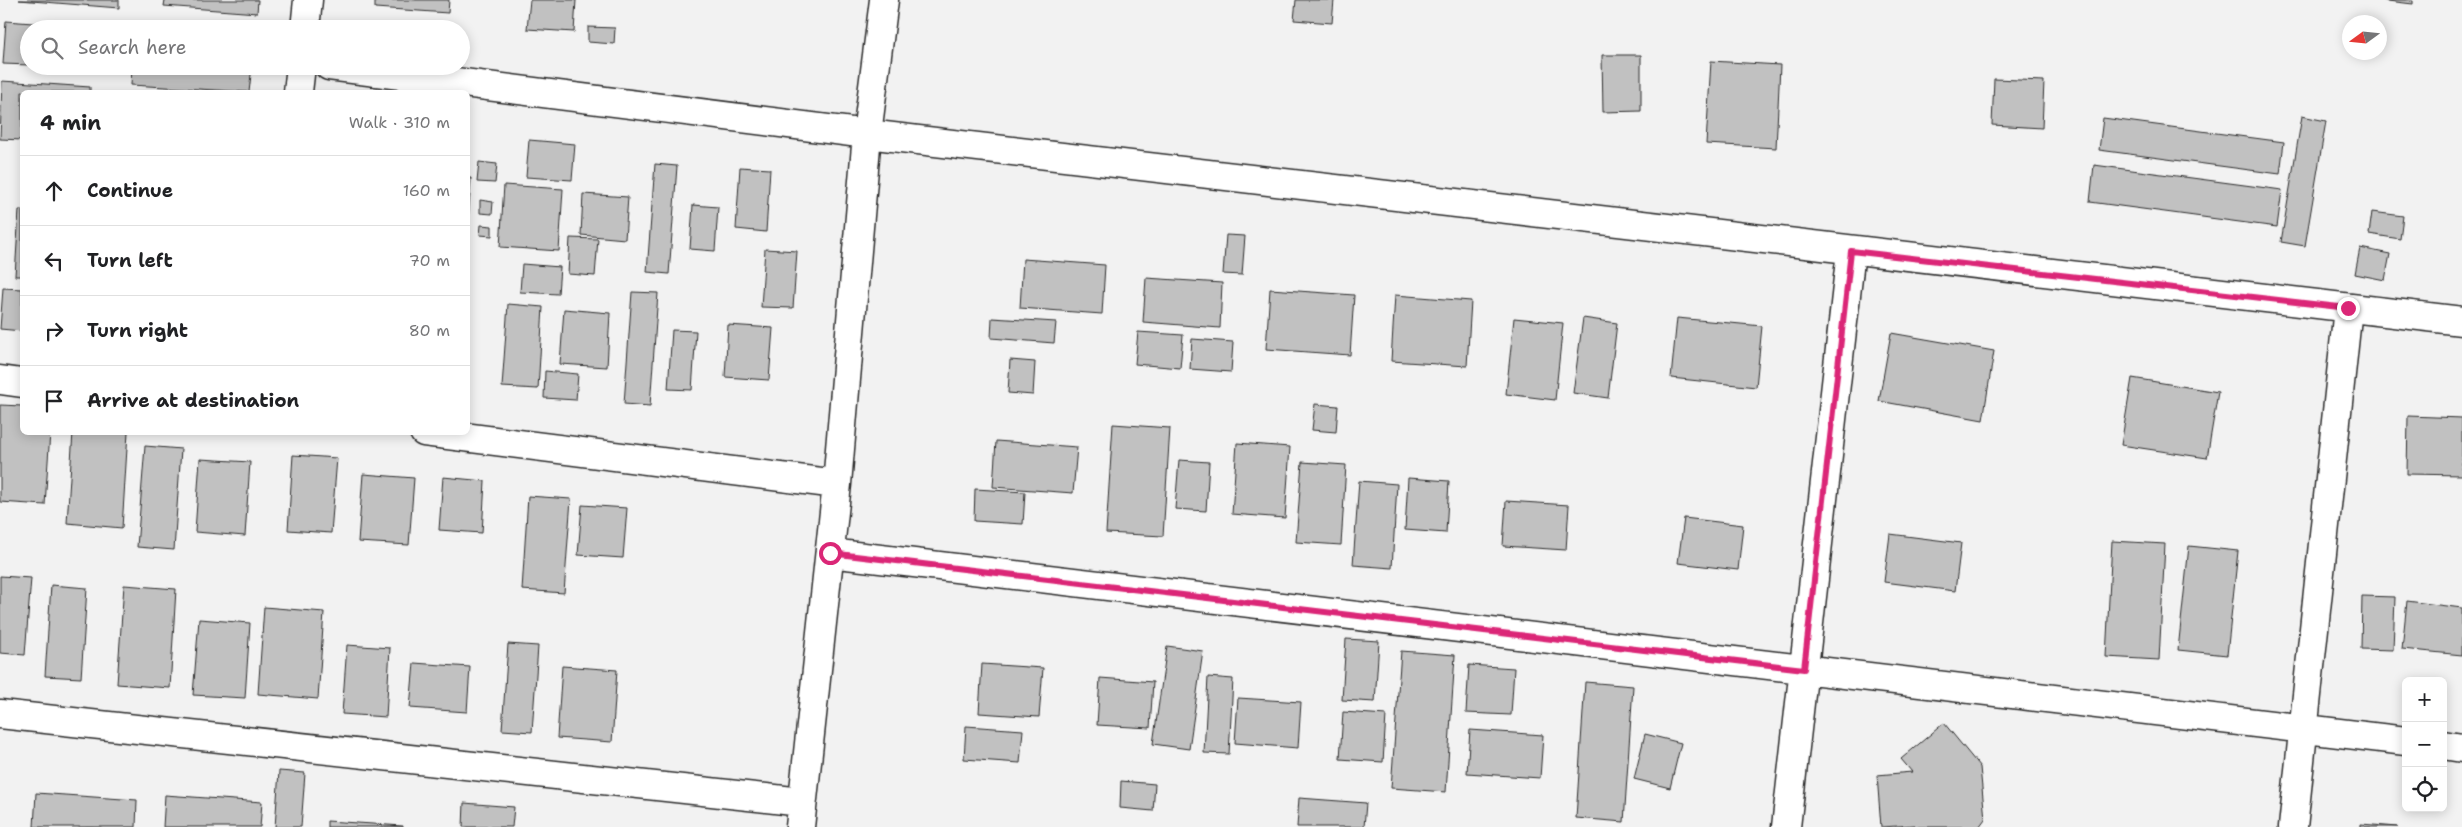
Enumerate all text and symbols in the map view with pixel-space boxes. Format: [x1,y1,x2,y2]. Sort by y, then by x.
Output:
north arrow [2342,15,2387,60]
search box [20,20,470,75]
icon: search [38,34,66,62]
text: Search here [78,35,187,60]
text: 4 min [40,109,101,137]
text: Walk · 310 m [349,112,450,133]
icon: ahead [40,177,68,205]
text: Continue [87,178,173,203]
text: 160 m [403,180,450,201]
icon: left [40,247,68,275]
text: Turn left [87,248,173,273]
text: 70 m [409,250,450,271]
route end [2337,297,2360,320]
icon: right [40,317,68,345]
text: Turn right [87,318,188,343]
text: 80 m [409,320,450,341]
icon: arrive [40,387,68,415]
text: Arrive at destination [87,388,299,413]
route start [819,542,842,565]
map controls [2402,677,2447,812]
button: + [2402,677,2447,722]
button: − [2402,722,2447,767]
button: locate [2402,767,2447,812]

